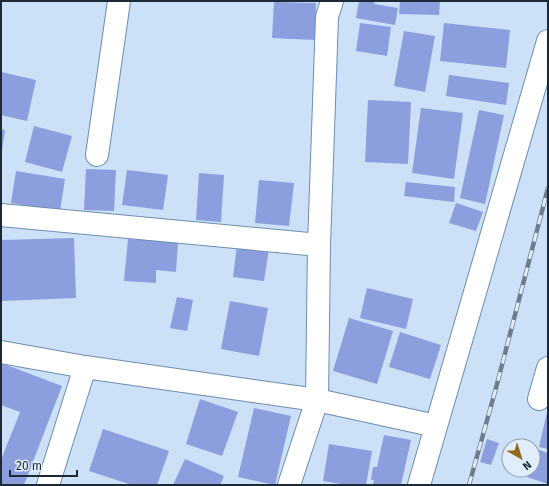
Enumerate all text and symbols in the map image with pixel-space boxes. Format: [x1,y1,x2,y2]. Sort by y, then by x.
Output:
north arrow [501,438,541,478]
scale bar [10,452,77,478]
text: N [520,458,534,473]
text: 20 m [16,459,42,473]

